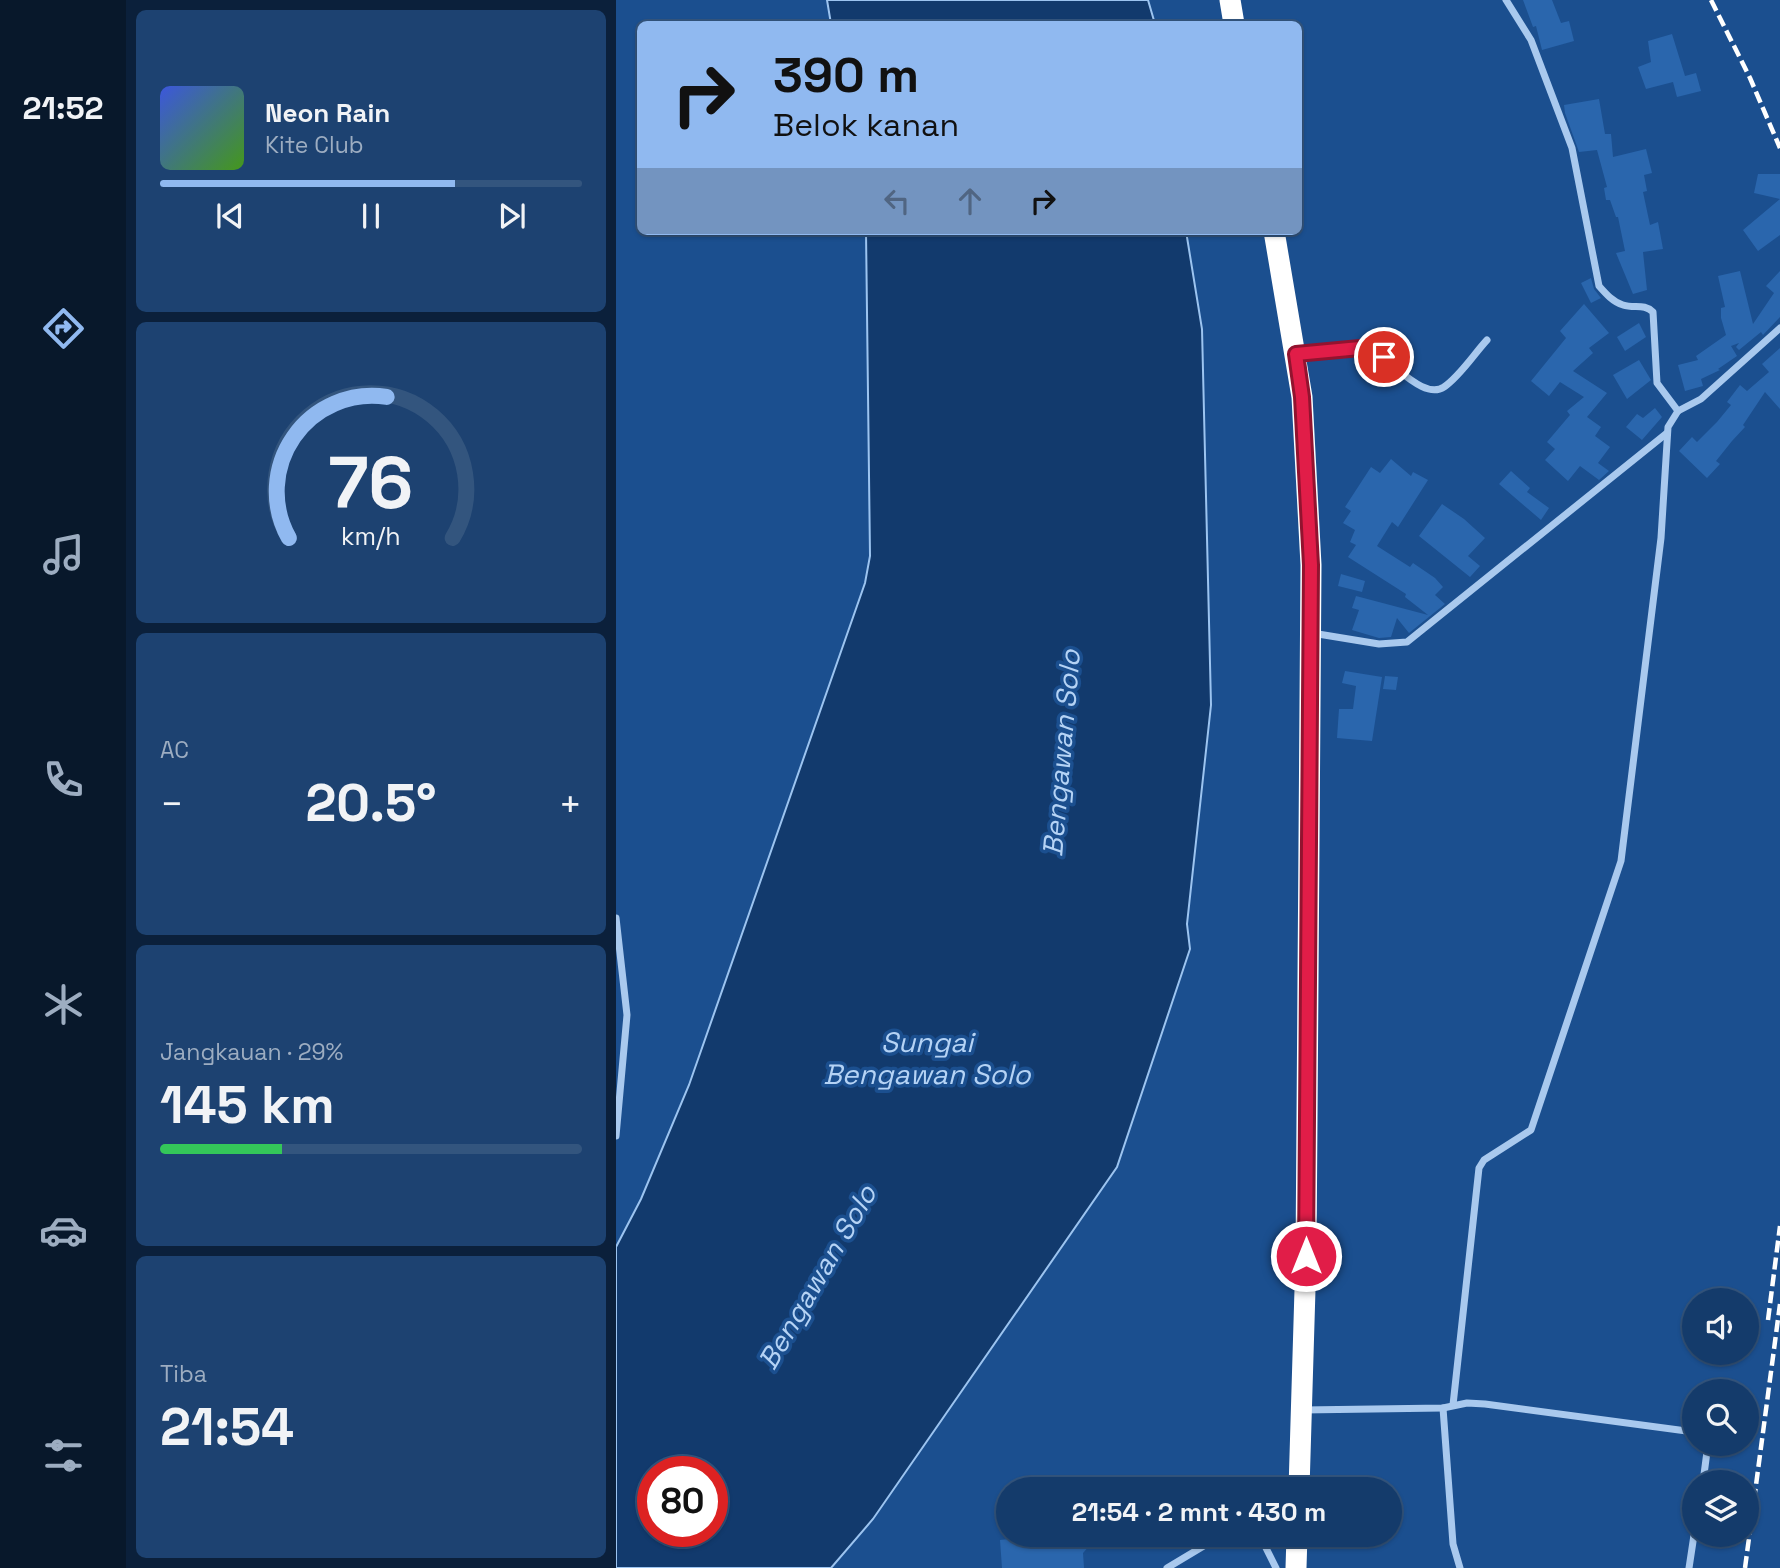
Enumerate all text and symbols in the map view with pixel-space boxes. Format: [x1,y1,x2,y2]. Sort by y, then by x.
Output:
text: 390 m [773,44,919,106]
icon: right [658,49,749,140]
text: 21:52 [23,88,103,128]
text: Neon Rain [265,96,390,130]
text: Belok kanan [773,105,959,145]
text: Kite Club [265,130,364,160]
icon: left [878,182,916,220]
icon: ahead [951,182,989,220]
icon: right [1024,182,1062,220]
icon: previous [211,197,249,235]
icon: pause [352,197,390,235]
icon: next [493,197,531,235]
icon: directions [39,304,88,353]
pin [1354,327,1414,387]
icon: arrive [1365,338,1403,376]
text: 76 [328,437,414,530]
text: km/h [341,520,401,552]
icon: music [39,530,88,579]
water label: Bengawan Solo [1034,647,1088,858]
text: AC [160,735,189,765]
icon: phone [39,755,88,804]
text: 20.5° [305,770,437,836]
text: − [160,780,184,828]
text: + [558,780,582,828]
icon: climate [39,980,88,1029]
water label: Sungai Bengawan Solo [823,1024,1031,1092]
text: Jangkauan · 29% [160,1037,343,1067]
text: 145 km [160,1072,335,1138]
water label: Bengawan Solo [750,1178,885,1376]
icon: car [39,1206,88,1255]
position arrow [1269,1219,1343,1293]
map controls [1682,1288,1759,1547]
button: sound [1682,1288,1759,1365]
text: Tiba [160,1359,207,1389]
button: search [1682,1379,1759,1456]
text: 21:54 [160,1394,294,1460]
icon: filters [39,1431,88,1480]
speed limit sign: 80 [637,1456,728,1547]
button: layers [1682,1470,1759,1547]
text: 21:54 · 2 mnt · 430 m [1072,1495,1326,1529]

